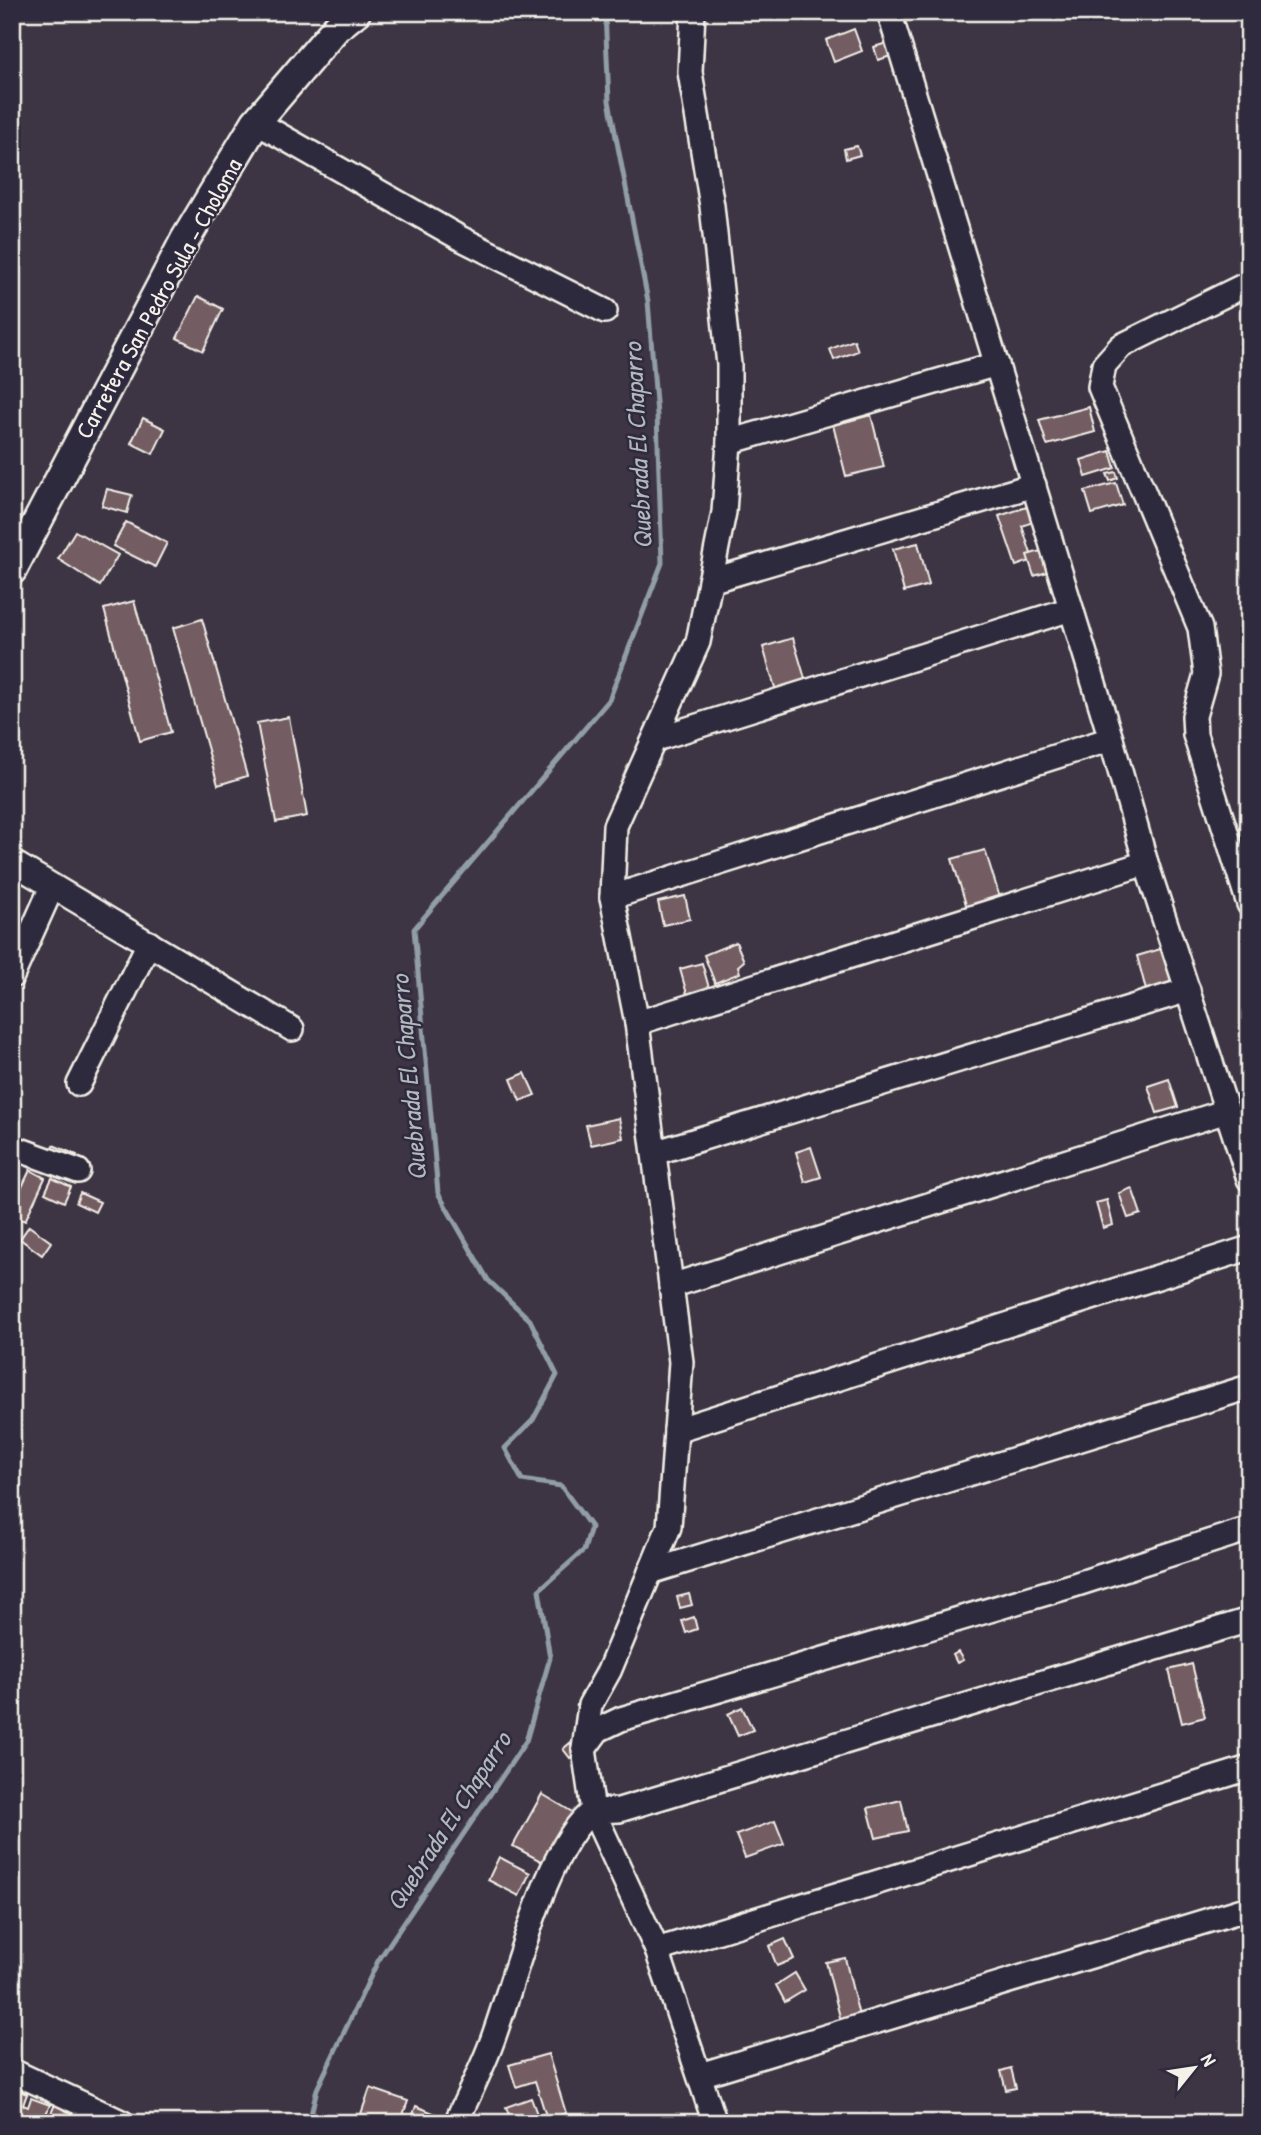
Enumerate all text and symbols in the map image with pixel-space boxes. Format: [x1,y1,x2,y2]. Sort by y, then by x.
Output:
street label: Carretera San Pedro Sula - Choloma [67,152,249,444]
water label: Quebrada El Chaparro [614,339,661,550]
water label: Quebrada El Chaparro [381,971,435,1182]
water label: Quebrada El Chaparro [377,1723,521,1918]
north arrow [1160,2034,1230,2104]
text: N [1195,2049,1223,2070]

